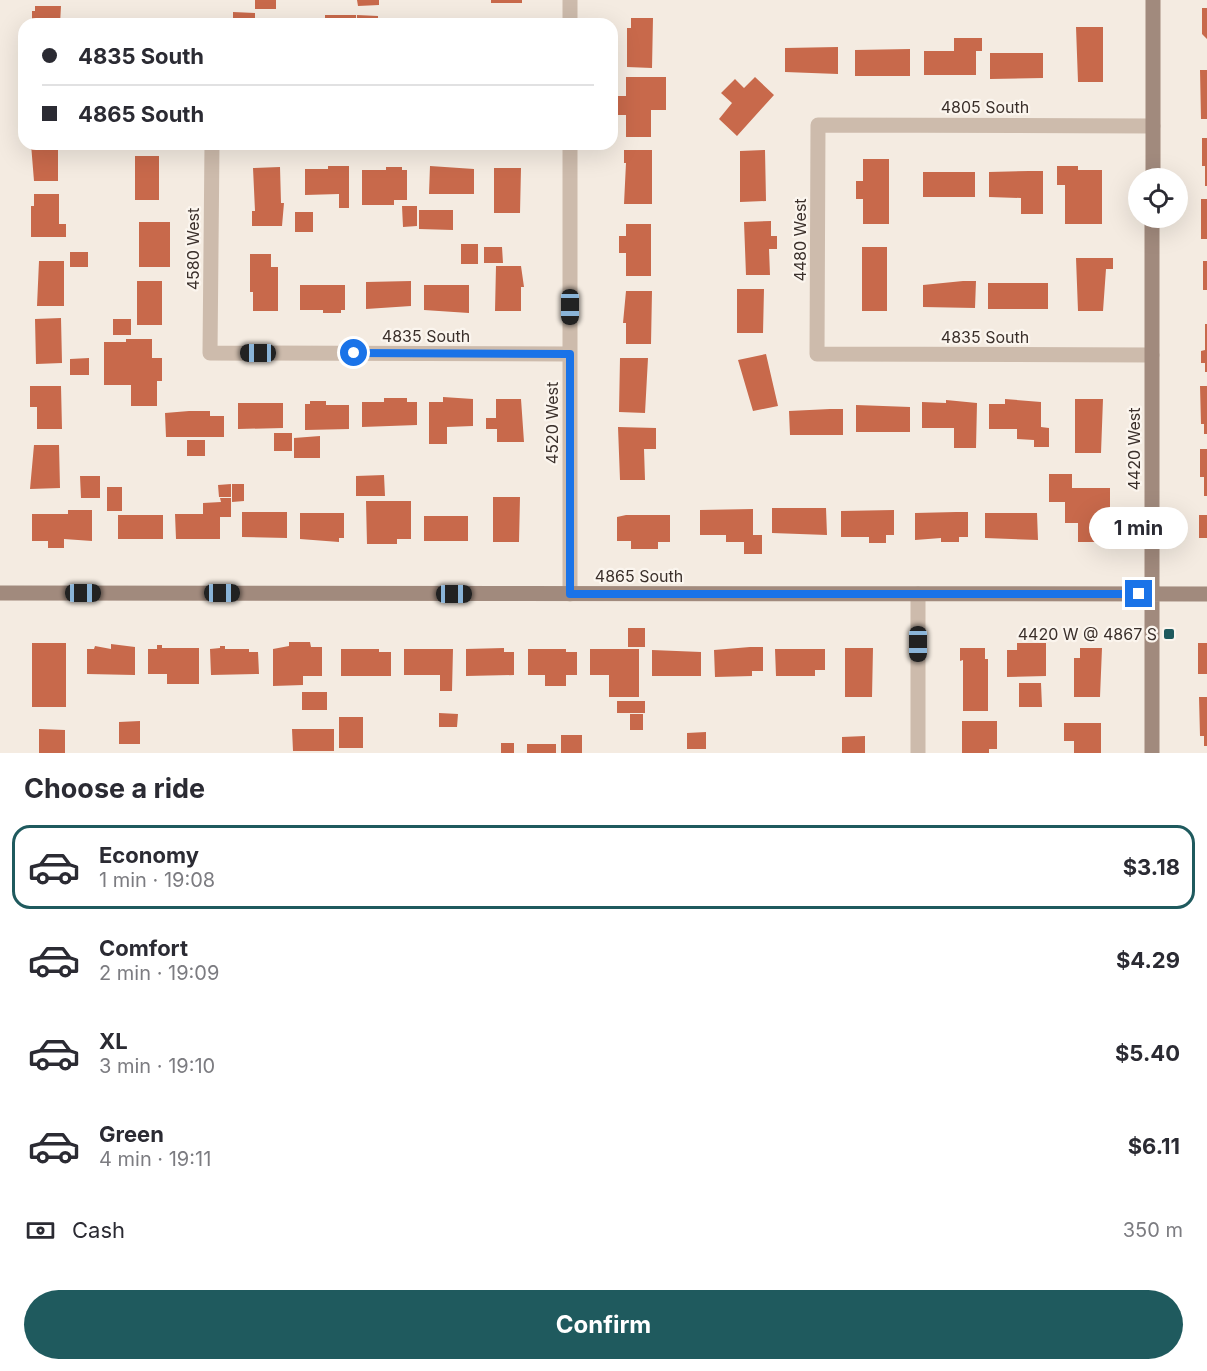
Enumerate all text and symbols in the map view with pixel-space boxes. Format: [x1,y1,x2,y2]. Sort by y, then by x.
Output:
text: 4835 South [78,43,204,69]
street label: 4805 South [941,97,1029,117]
text: 4865 South [78,101,204,127]
map controls [1128,168,1188,228]
button: locate [1128,168,1188,228]
street label: 4480 West [790,198,810,282]
street label: 4580 West [183,208,203,290]
car [561,289,579,325]
street label: 4835 South [382,326,470,346]
street label: 4835 South [941,327,1029,347]
route start [340,339,367,366]
car [240,344,276,362]
street label: 4520 West [542,382,562,464]
street label: 4420 West [1124,408,1144,490]
callout: 1 min [1090,507,1188,549]
text: 1 min [1114,516,1163,540]
street label: 4865 South [595,566,683,586]
route end [1125,580,1152,607]
car [65,584,101,602]
car [204,584,240,602]
car [436,585,472,603]
place label: 4420 W @ 4867 S [1018,624,1157,644]
car [909,626,927,662]
marker: 4420 W @ 4867 S [1162,627,1176,641]
text: Choose a ride [24,772,205,805]
icon: car [27,840,81,894]
text: Economy [99,842,199,868]
text: $3.18 [1123,854,1180,880]
text: 1 min · 19:08 [99,868,215,892]
icon: car [27,933,81,987]
text: Comfort [99,935,188,961]
text: $4.29 [1116,947,1180,973]
text: 2 min · 19:09 [99,961,219,985]
icon: car [27,1026,81,1080]
text: XL [99,1028,128,1054]
text: $5.40 [1115,1040,1180,1066]
text: 3 min · 19:10 [99,1054,215,1078]
icon: car [27,1119,81,1173]
text: Green [99,1121,164,1147]
text: $6.11 [1128,1133,1180,1159]
text: 4 min · 19:11 [99,1147,211,1171]
icon: cash [24,1214,57,1247]
text: Cash [72,1217,125,1243]
text: 350 m [1123,1218,1183,1242]
button: Confirm [24,1290,1183,1359]

